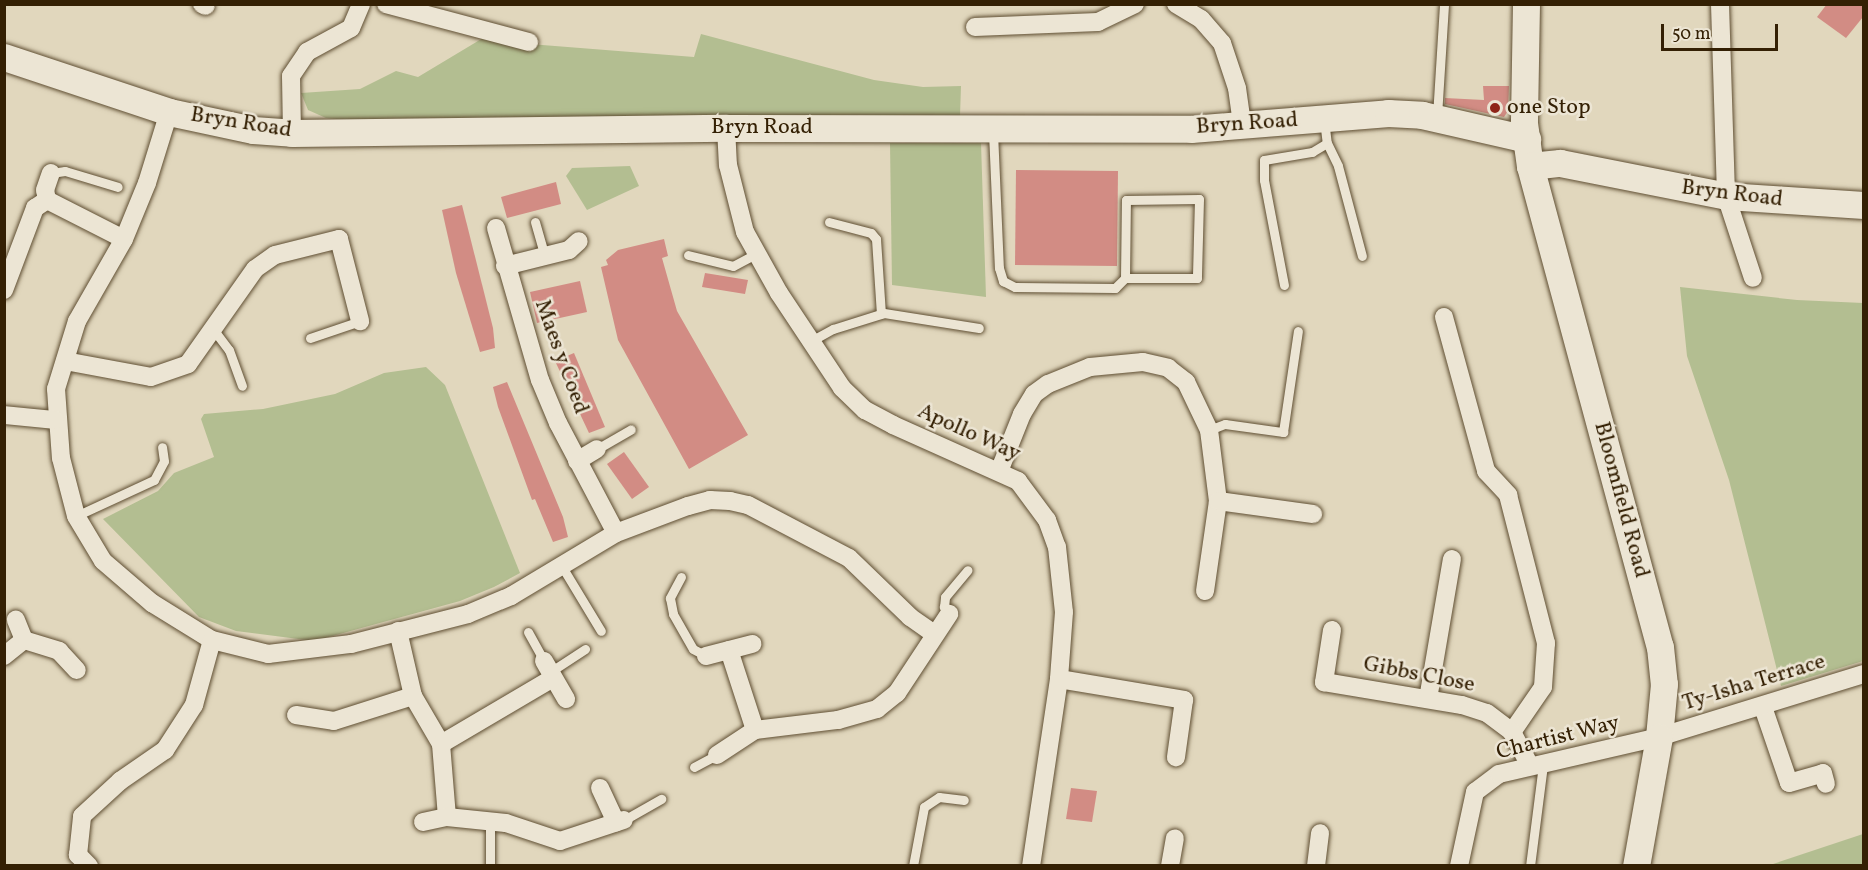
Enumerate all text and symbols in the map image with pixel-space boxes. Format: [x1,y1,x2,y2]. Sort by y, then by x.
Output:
scale bar [1664,12,1781,50]
text: 50 m [1672,22,1711,47]
place label: one Stop [1507,95,1591,121]
marker: one Stop [1488,101,1502,115]
street label: Bryn Road [189,102,293,144]
street label: Bryn Road [1195,107,1299,141]
street label: Bryn Road [711,115,813,141]
street label: Bryn Road [1680,175,1784,213]
street label: Maes y Coed [528,296,594,418]
street label: Apollo Way [913,398,1025,468]
street label: Bloomfield Road [1587,419,1655,581]
street label: Ty-Isha Terrace [1679,649,1829,717]
street label: Gibbs Close [1361,651,1477,699]
street label: Chartist Way [1494,710,1622,766]

